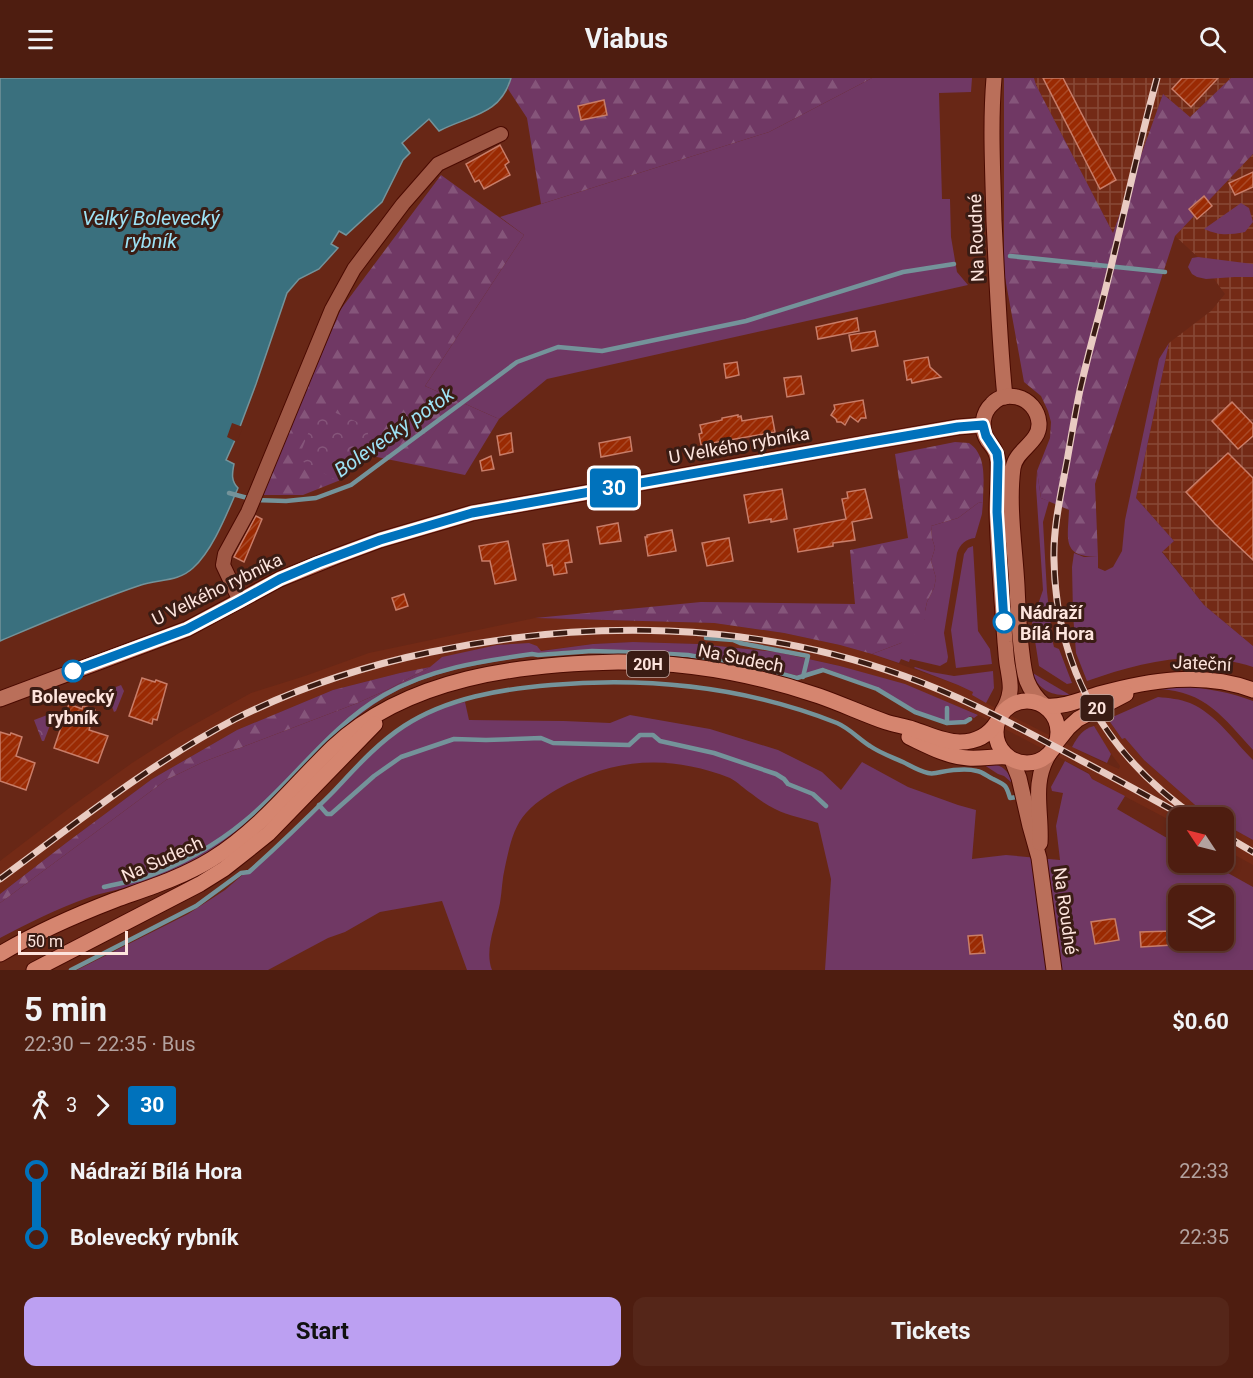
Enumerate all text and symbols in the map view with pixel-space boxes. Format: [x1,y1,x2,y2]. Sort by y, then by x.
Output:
icon: menu [24,23,57,56]
text: Viabus [585,23,668,55]
icon: search [1196,23,1229,56]
street label: Na Roudné [964,194,988,282]
water label: Velký Bolevecký rybník [82,206,221,253]
water label: Bolevecký potok [329,381,459,482]
street label: U Velkého rybníka [667,422,811,468]
line badge: 30 [587,468,641,508]
text: 30 [602,476,626,500]
street label: U Velkého rybníka [148,548,286,630]
place label: Nádraží Bílá Hora [1020,602,1094,644]
marker: Nádraží Bílá Hora [993,611,1015,633]
street label: Na Sudech [696,639,786,677]
road number: 20H [627,651,669,677]
street label: Jateční [1172,651,1233,675]
marker: Bolevecký rybník [62,660,84,682]
place label: Bolevecký rybník [32,686,115,728]
road number: 20 [1080,695,1114,721]
north arrow [1168,807,1234,873]
map controls [1168,807,1234,951]
street label: Na Sudech [118,832,206,886]
street label: Na Roudné [1049,866,1083,956]
button: layers [1168,885,1234,951]
scale bar [18,928,128,956]
text: 50 m [27,932,63,951]
text: 5 min [24,990,107,1029]
text: $0.60 [1172,1009,1229,1034]
text: 22:30 – 22:35 · Bus [24,1032,196,1056]
icon: walk [24,1089,57,1122]
icon: forward [86,1089,119,1122]
text: 3 [66,1093,77,1117]
text: 30 [140,1093,164,1117]
text: Nádraží Bílá Hora [70,1159,242,1184]
text: 22:33 [1179,1159,1229,1183]
text: Bolevecký rybník [70,1225,238,1250]
text: 22:35 [1179,1225,1229,1249]
button: Start [24,1297,621,1366]
button: Tickets [633,1297,1229,1366]

